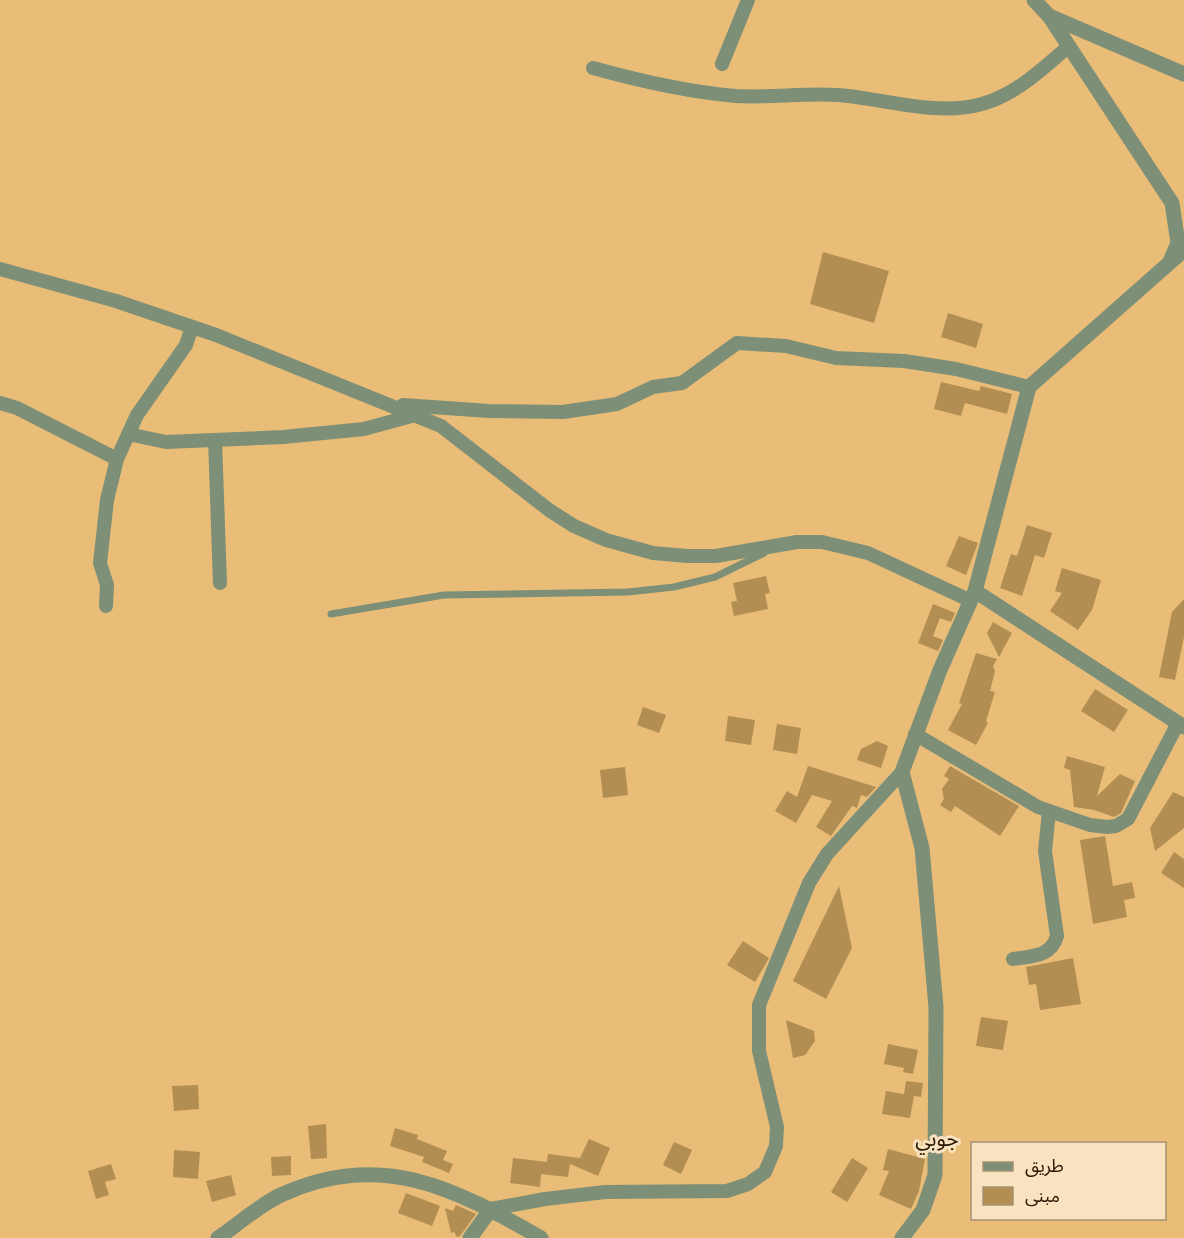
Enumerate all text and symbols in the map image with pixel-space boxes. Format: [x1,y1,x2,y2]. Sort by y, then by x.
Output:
district label: جوبي [915,1125,959,1155]
legend [971,1142,1166,1220]
text: طريق [1025,1154,1064,1178]
text: مبنى [1025,1184,1060,1208]

